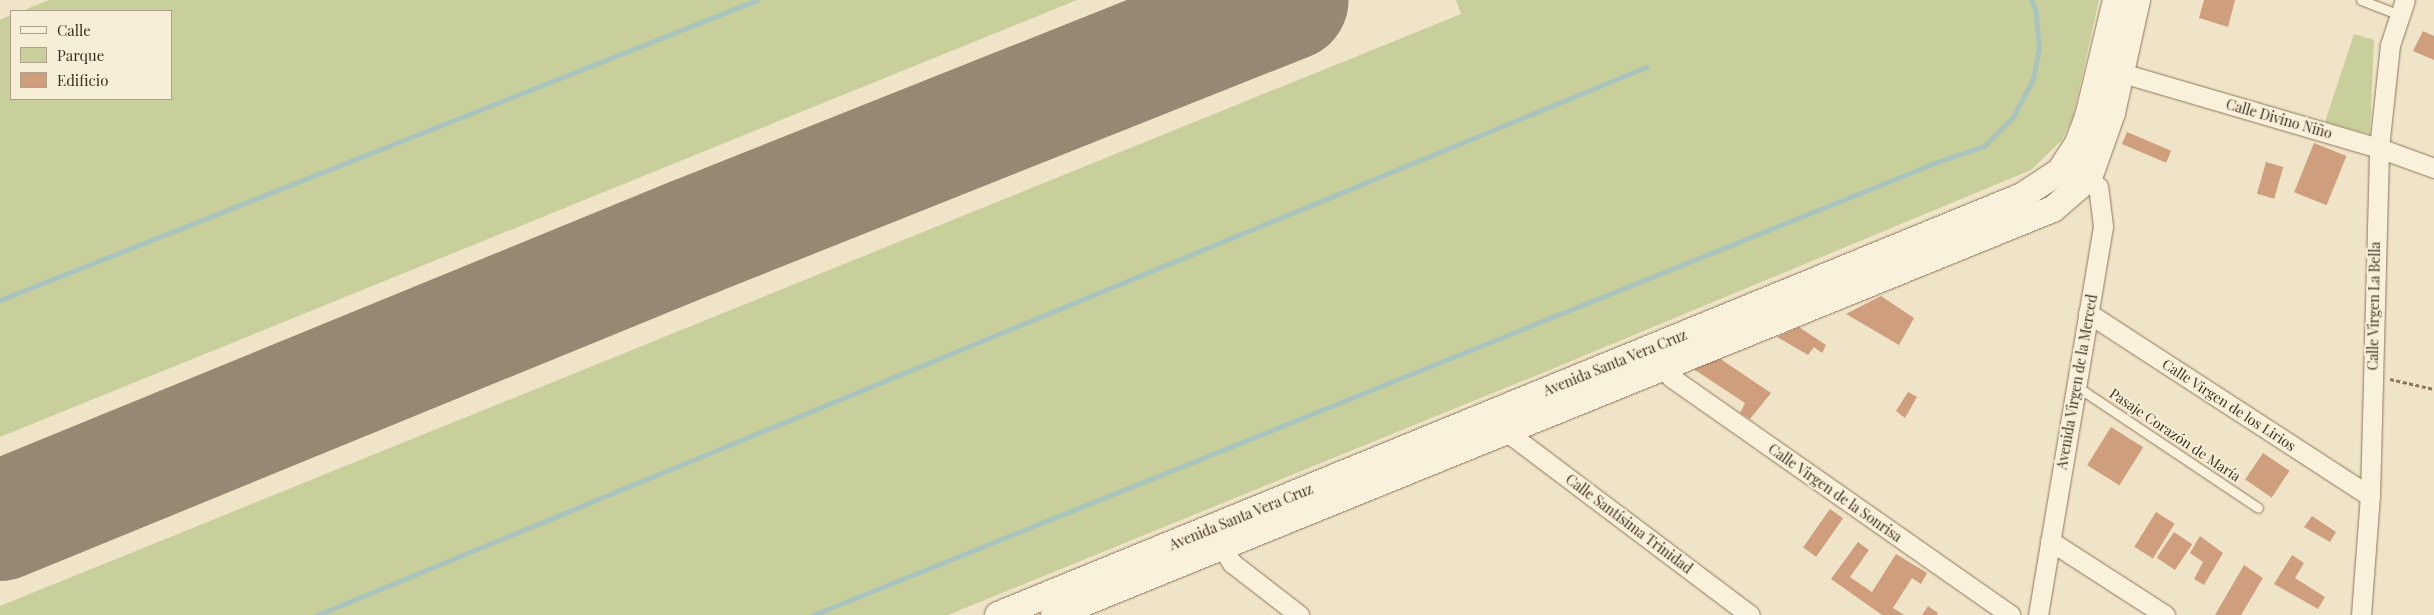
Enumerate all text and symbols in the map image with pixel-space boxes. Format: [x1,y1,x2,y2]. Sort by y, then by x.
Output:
legend [10,10,172,100]
text: Calle [57,20,91,40]
text: Parque [57,45,104,65]
text: Edificio [57,70,108,90]
street label: Calle Divino Niño [2224,96,2334,142]
street label: Calle Virgen La Bella [2364,241,2384,371]
street label: Avenida Virgen de la Merced [2053,293,2101,471]
street label: Avenida Santa Vera Cruz [1540,326,1690,400]
street label: Calle Virgen de los Lirios [2159,355,2299,455]
street label: Pasaje Corazón de María [2106,385,2244,485]
street label: Calle Virgen de la Sonrisa [1765,440,1905,546]
street label: Calle Santísima Trinidad [1562,471,1696,577]
street label: Avenida Santa Vera Cruz [1166,480,1316,554]

